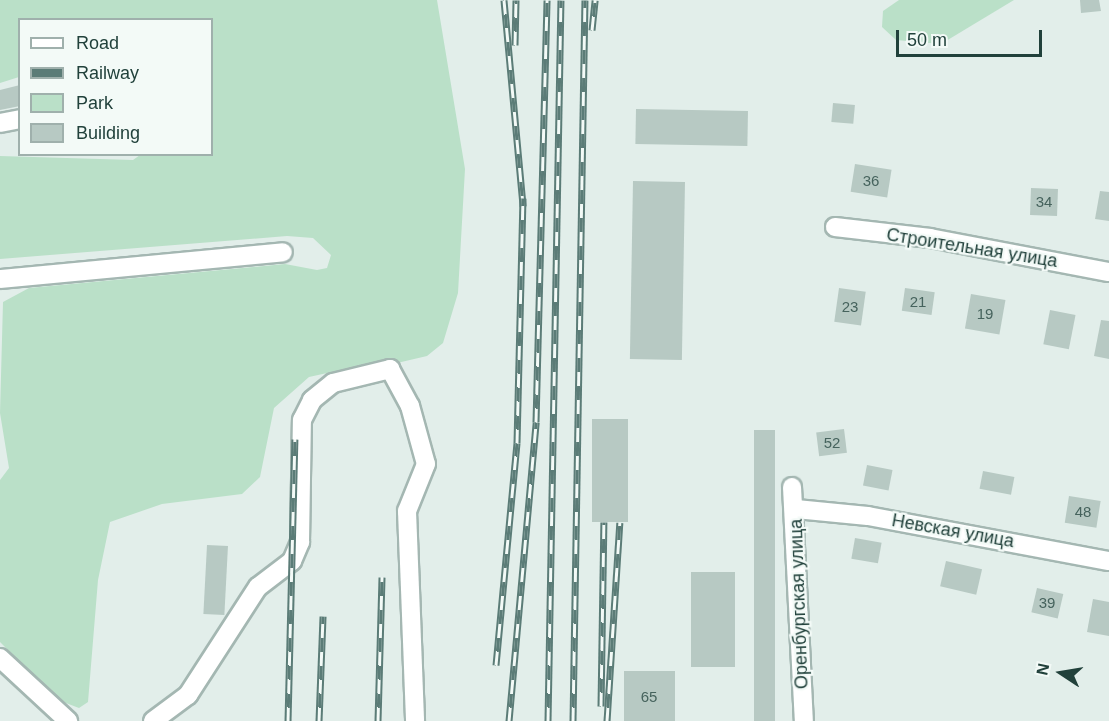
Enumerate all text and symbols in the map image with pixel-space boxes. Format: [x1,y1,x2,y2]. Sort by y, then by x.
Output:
legend [18,18,213,156]
scale bar [899,18,1044,56]
text: 50 m [907,30,947,50]
text: Road [76,33,119,53]
text: Railway [76,63,139,83]
text: Park [76,93,113,113]
text: Building [76,123,140,143]
house number: 36 [863,172,879,190]
house number: 34 [1036,193,1052,211]
street label: Строительная улица [885,224,1059,272]
house number: 21 [910,293,926,311]
house number: 23 [842,298,858,316]
house number: 19 [977,305,993,323]
house number: 52 [824,434,840,452]
house number: 48 [1075,503,1091,521]
street label: Невская улица [890,510,1016,552]
street label: Оренбургская улица [785,518,813,690]
house number: 39 [1039,594,1055,612]
north arrow [1031,643,1091,703]
text: N [1033,662,1052,677]
house number: 65 [641,688,657,706]

